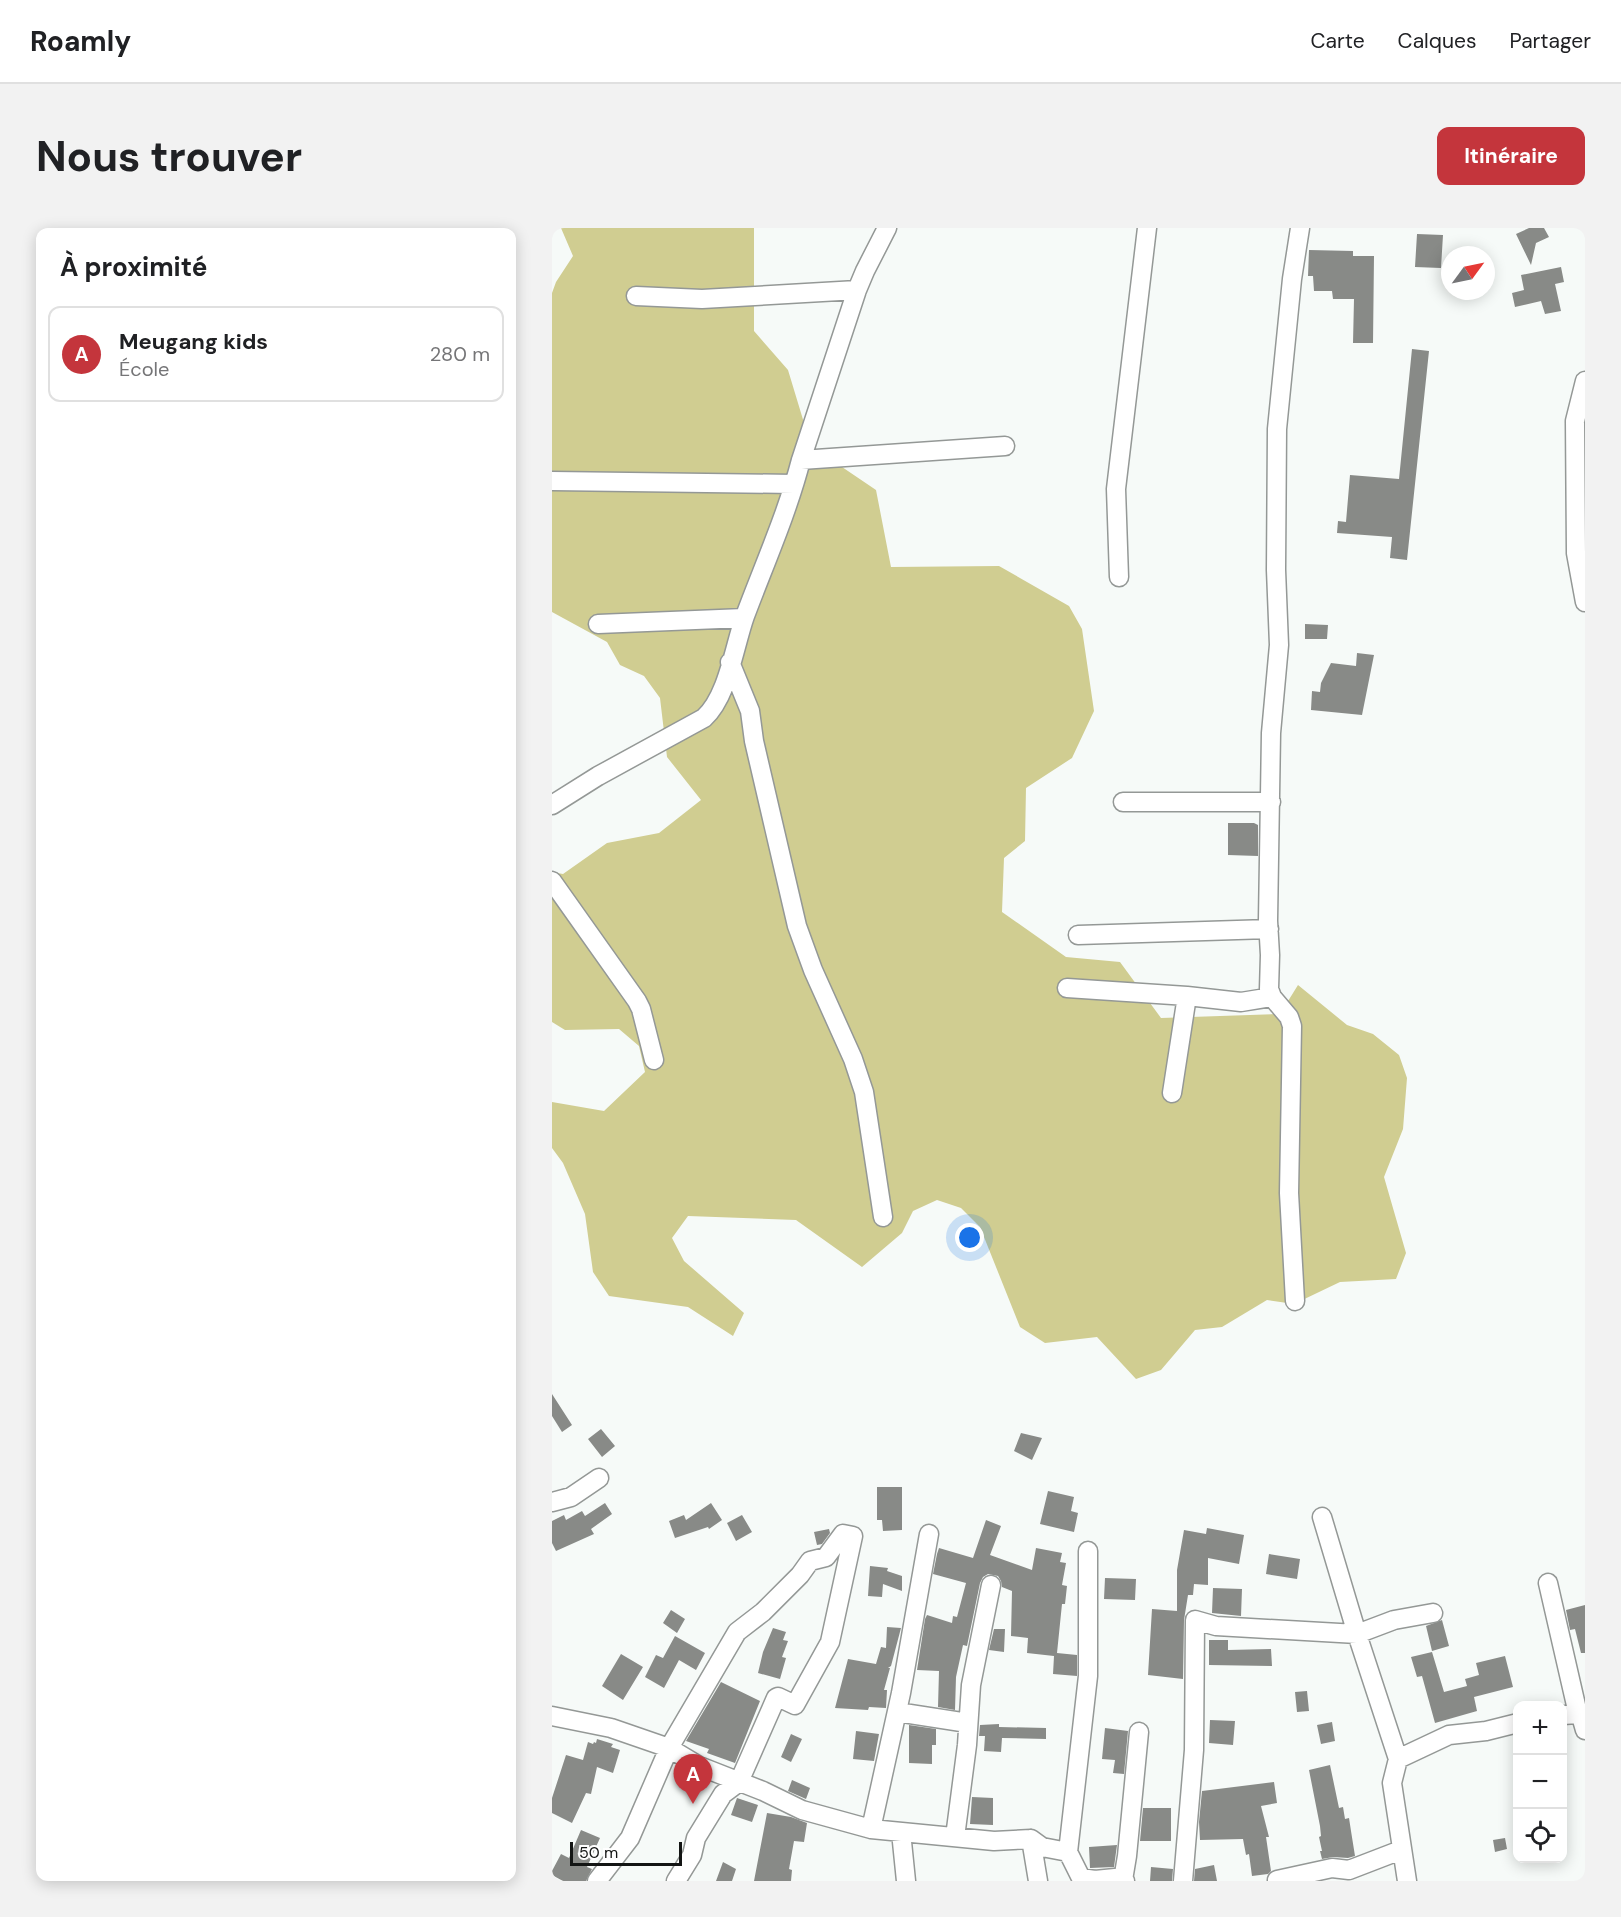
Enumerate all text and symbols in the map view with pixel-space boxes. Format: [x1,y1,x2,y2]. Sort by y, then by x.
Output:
text: Roamly [30,23,131,60]
text: Carte [1310,27,1365,55]
text: Calques [1398,27,1476,55]
text: Partager [1509,27,1591,55]
button: Itinéraire [1437,127,1585,185]
text: Nous trouver [36,129,302,184]
north arrow [1441,246,1495,300]
text: À proximité [60,250,207,284]
text: Meugang kids [119,327,268,356]
text: A [74,341,89,367]
text: 280 m [430,341,490,367]
text: École [119,356,169,382]
your location [955,1223,984,1252]
map controls [1513,1701,1567,1863]
button: + [1513,1701,1567,1755]
pin: A [674,1754,712,1804]
button: − [1513,1755,1567,1809]
button: locate [1513,1809,1567,1863]
scale bar [570,1839,682,1866]
text: 50 m [579,1842,618,1863]

